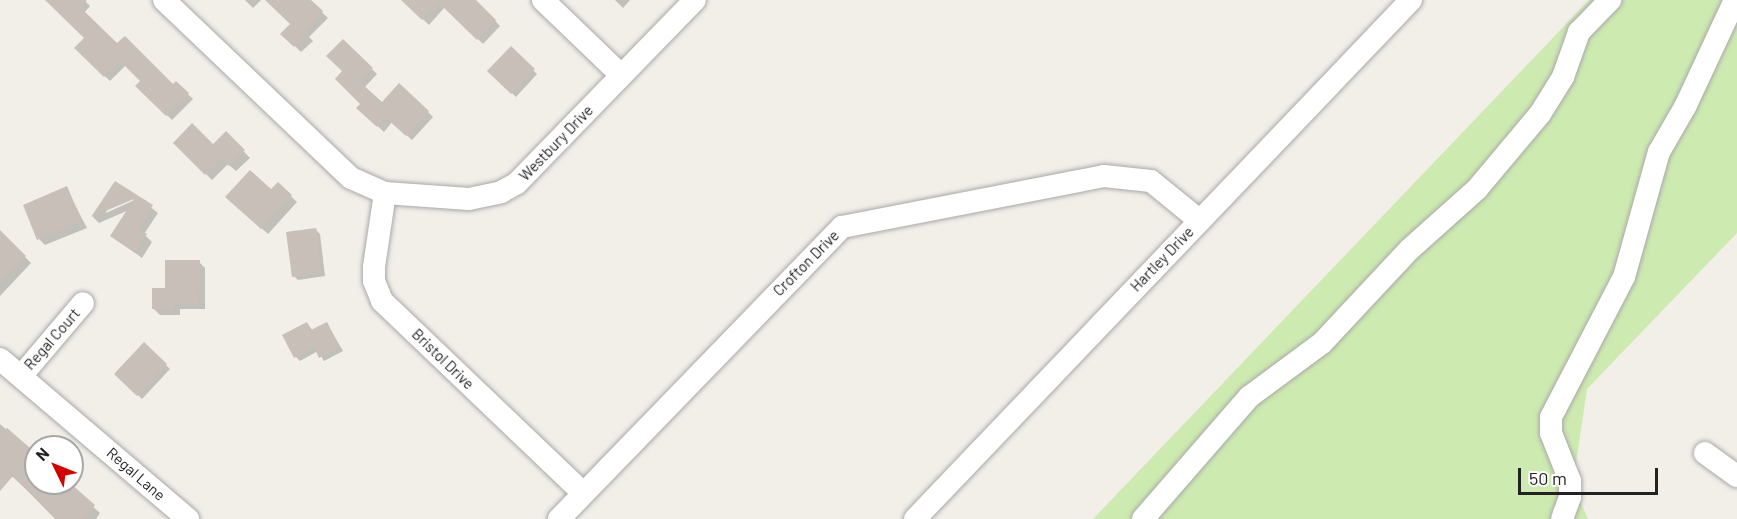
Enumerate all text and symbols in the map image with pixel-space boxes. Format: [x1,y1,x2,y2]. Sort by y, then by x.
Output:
street label: Westbury Drive [515,101,597,185]
street label: Hartley Drive [1127,223,1197,295]
street label: Crofton Drive [769,226,843,300]
street label: Regal Court [20,305,84,373]
street label: Bristol Drive [408,325,478,393]
north arrow [24,435,84,495]
text: N [31,443,53,464]
street label: Regal Lane [103,444,169,504]
scale bar [1521,456,1660,494]
text: 50 m [1529,467,1567,489]

